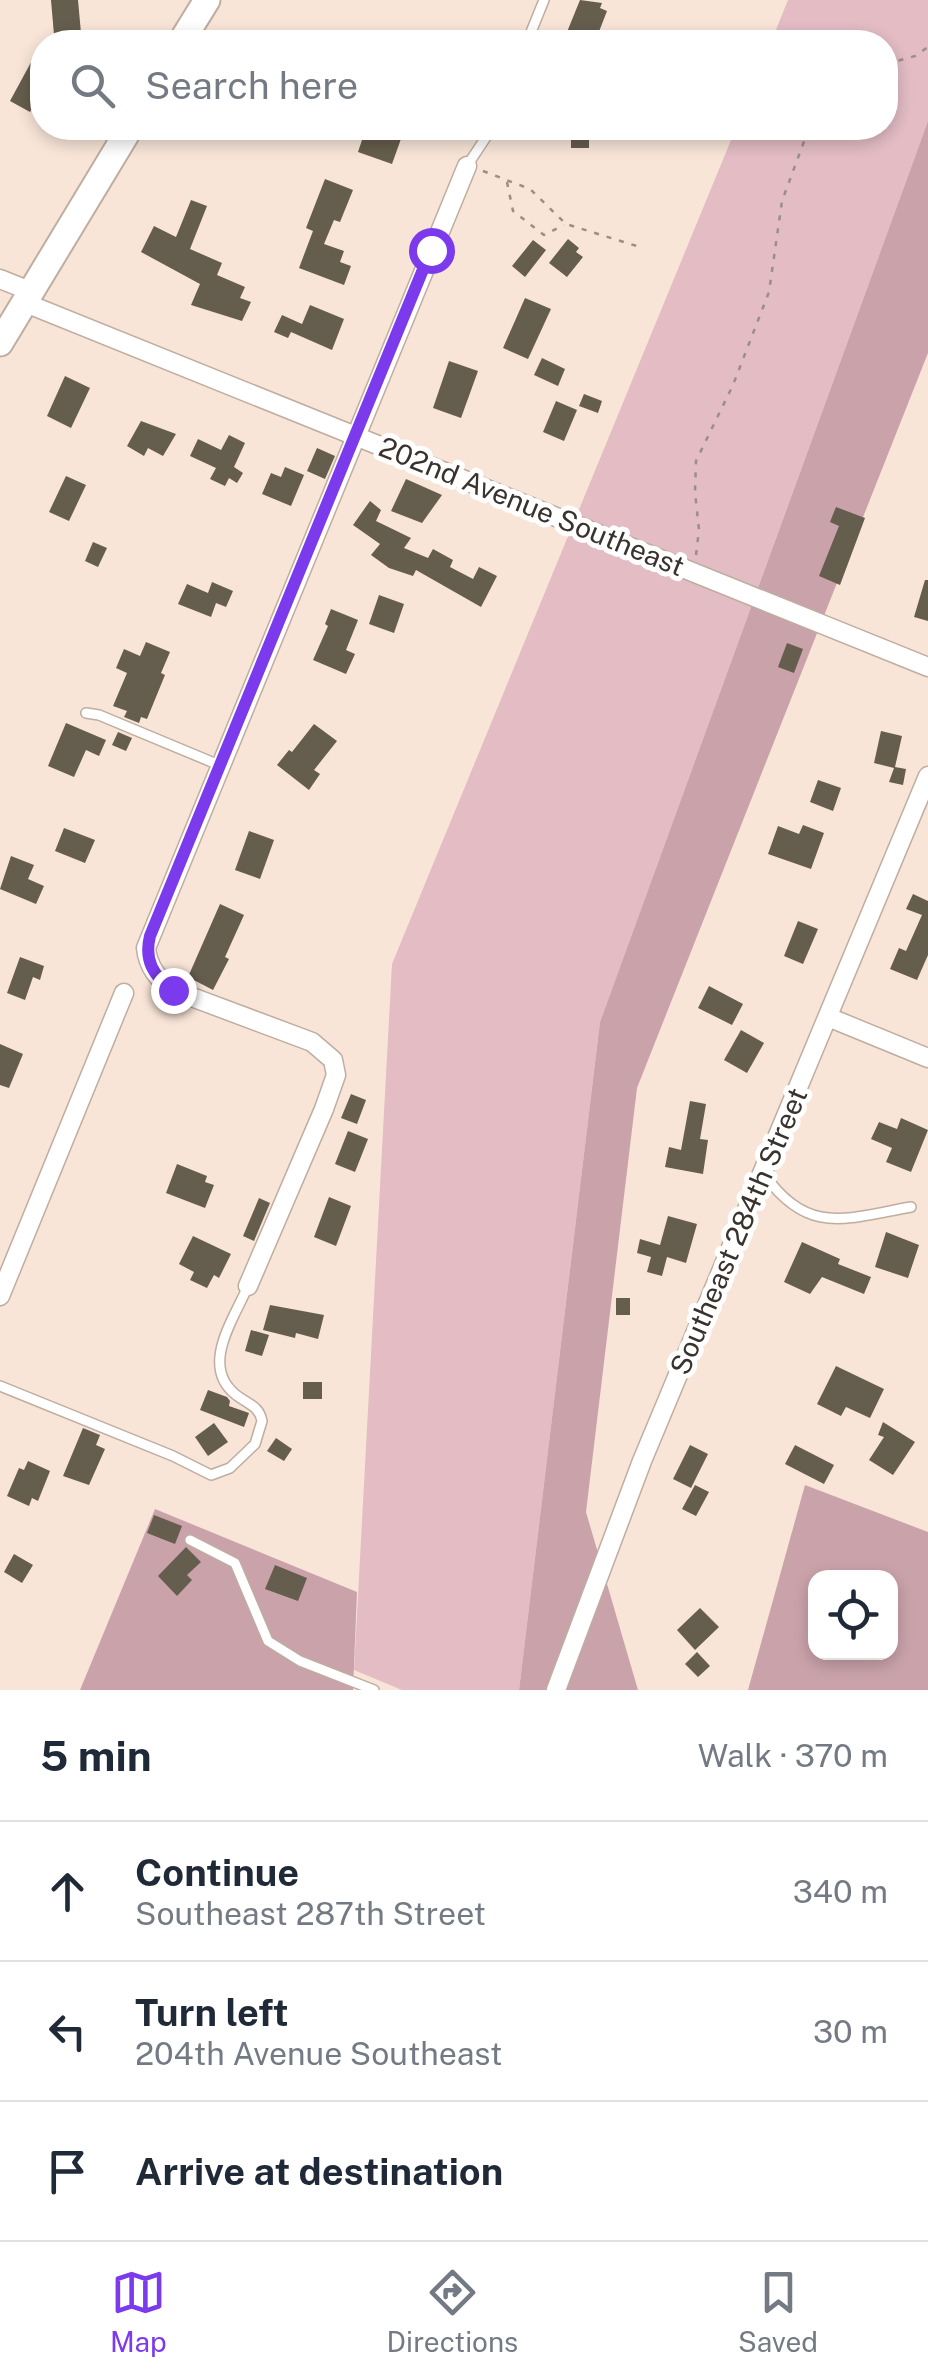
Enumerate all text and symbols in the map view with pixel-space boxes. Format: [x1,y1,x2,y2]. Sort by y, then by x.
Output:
search box [30,30,898,140]
icon: search [65,58,120,113]
text: Search here [145,63,358,108]
route start [409,228,455,274]
street label: 202nd Avenue Southeast [374,430,690,582]
route end [151,968,197,1014]
street label: Southeast 284th Street [663,1083,813,1379]
map controls [808,1570,898,1660]
button: locate [808,1570,898,1660]
text: 5 min [40,1731,152,1780]
text: Walk · 370 m [698,1737,888,1774]
text: Continue [135,1850,299,1895]
icon: ahead [40,1864,95,1919]
text: 340 m [793,1873,888,1910]
text: Southeast 287th Street [135,1895,486,1932]
text: Turn left [135,1990,289,2035]
icon: left [40,2004,95,2059]
text: 30 m [813,2013,888,2050]
text: 204th Avenue Southeast [135,2035,503,2072]
icon: arrive [40,2144,95,2199]
text: Arrive at destination [135,2149,503,2194]
tab: Map [110,2265,167,2358]
tab: Directions [387,2265,518,2358]
tab: Saved [738,2265,818,2358]

